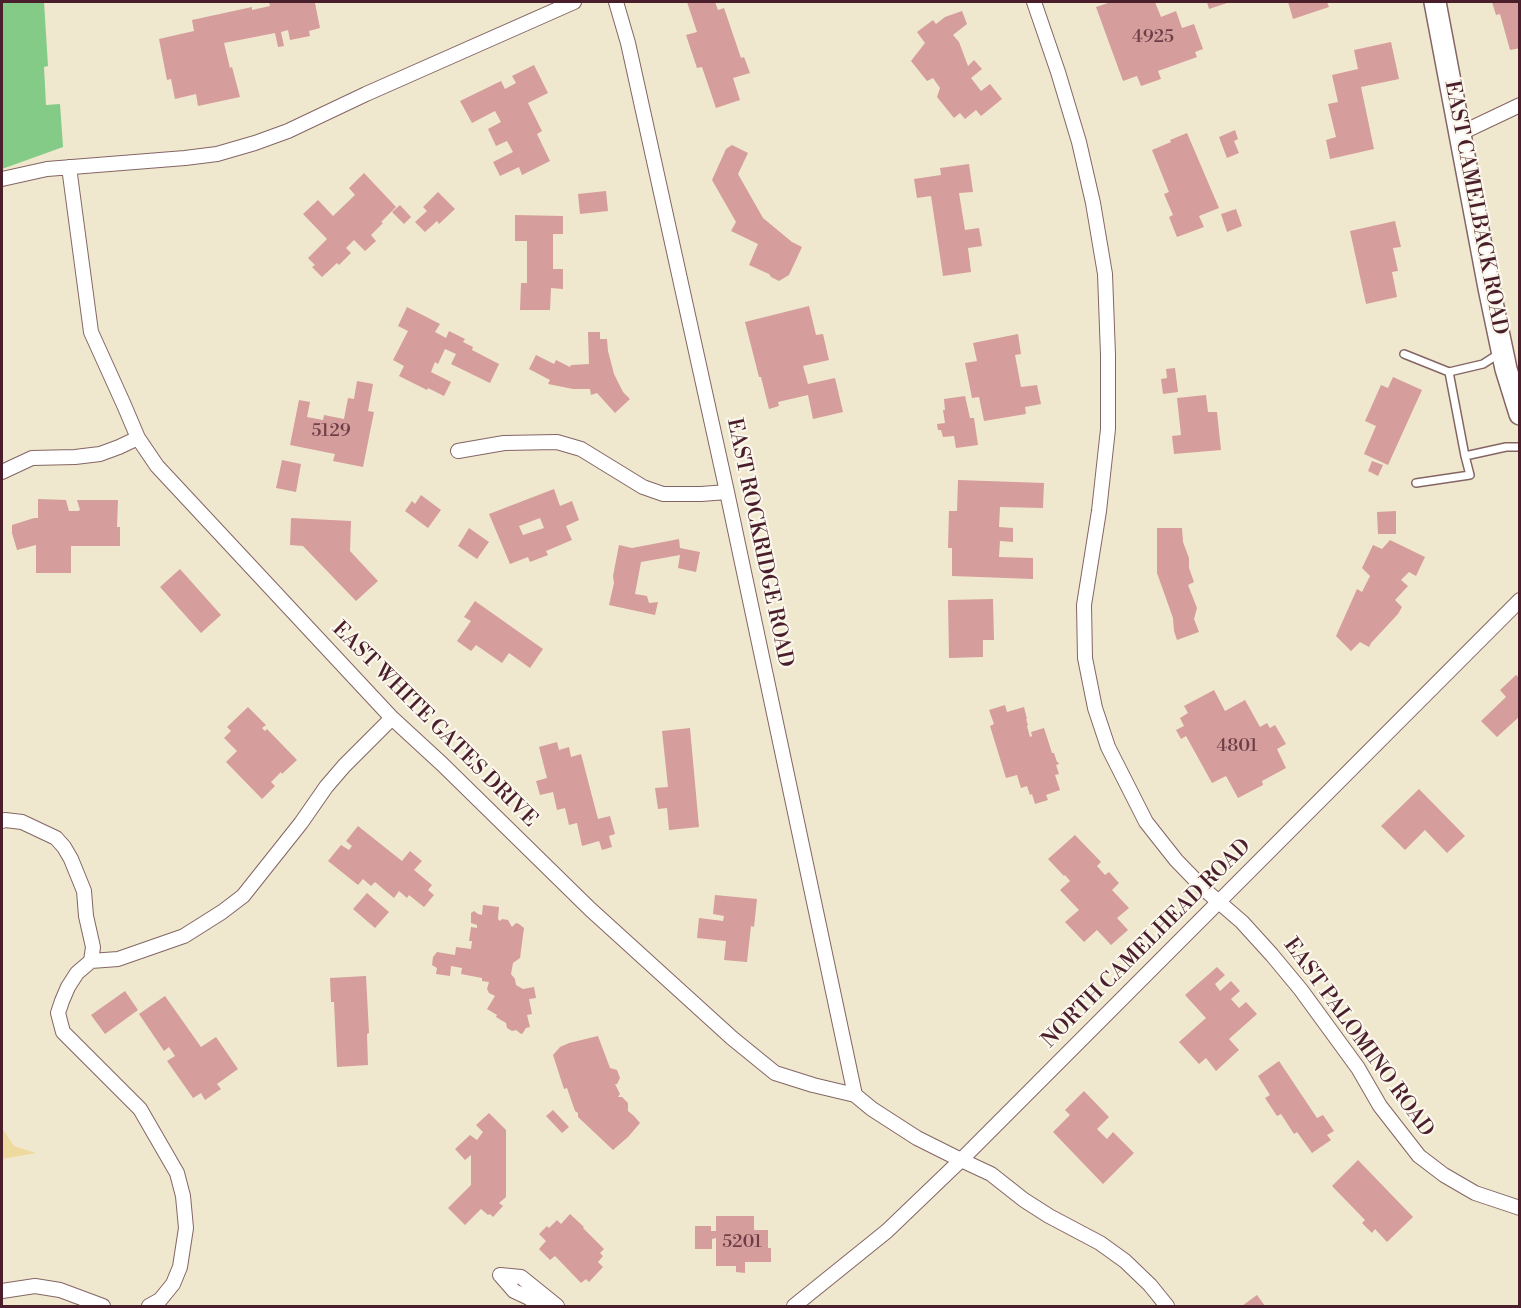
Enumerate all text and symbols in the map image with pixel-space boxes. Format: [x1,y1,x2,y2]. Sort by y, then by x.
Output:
house number: 4925 [1132,27,1174,49]
street label: EAST CAMELBACK ROAD [1438,79,1512,337]
street label: EAST ROCKRIDGE ROAD [720,416,798,670]
house number: 5129 [311,421,351,443]
street label: EAST WHITE GATES DRIVE [326,617,542,833]
house number: 4801 [1217,736,1257,758]
street label: NORTH CAMELHEAD ROAD [1037,834,1257,1054]
street label: EAST PALOMINO ROAD [1277,934,1439,1142]
house number: 5201 [722,1232,762,1254]

